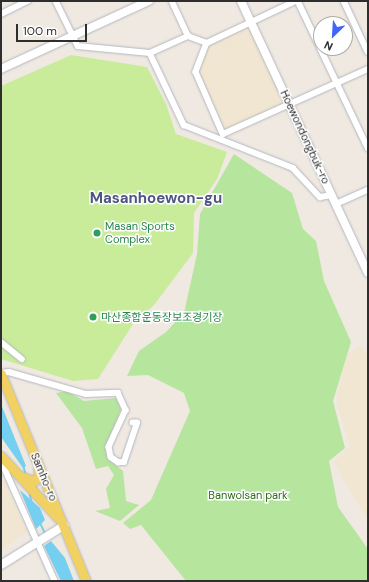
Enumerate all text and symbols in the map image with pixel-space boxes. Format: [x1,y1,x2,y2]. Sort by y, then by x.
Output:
scale bar [18,16,89,42]
north arrow [313,16,353,56]
text: 100 m [23,23,57,39]
text: N [322,38,335,54]
street label: Hoewondongbuk-ro [277,88,333,186]
district label: Masanhoewon-gu [90,190,222,208]
place label: Masan Sports Complex [105,220,175,246]
marker: Masan Sports Complex [92,228,102,238]
place label: 마산종합운동장보조경기장 [101,310,222,324]
marker: 마산종합운동장보조경기장 [88,312,98,322]
street label: Samho-ro [28,451,60,503]
park label: Banwolsan park [208,488,288,502]

